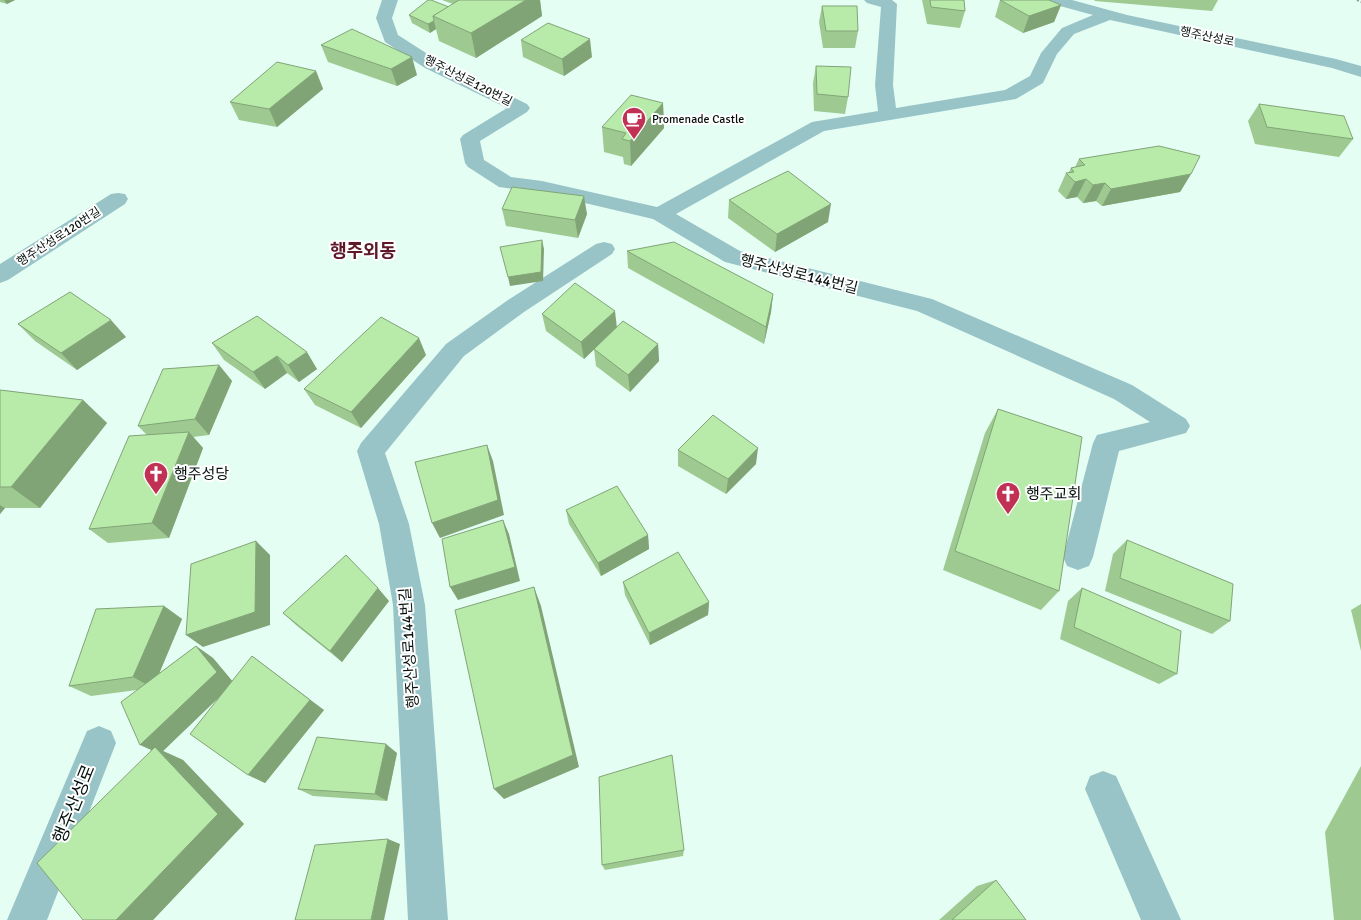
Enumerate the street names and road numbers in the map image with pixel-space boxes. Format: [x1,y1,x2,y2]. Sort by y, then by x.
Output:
street label: 행주산성로 [1178,24,1236,50]
street label: 행주산성로120번길 [421,52,515,110]
street label: 행주산성로120번길 [14,204,104,270]
street label: 행주산성로144번길 [738,251,860,297]
street label: 행주산성로144번길 [396,587,422,709]
street label: 행주산성로 [48,761,100,847]

